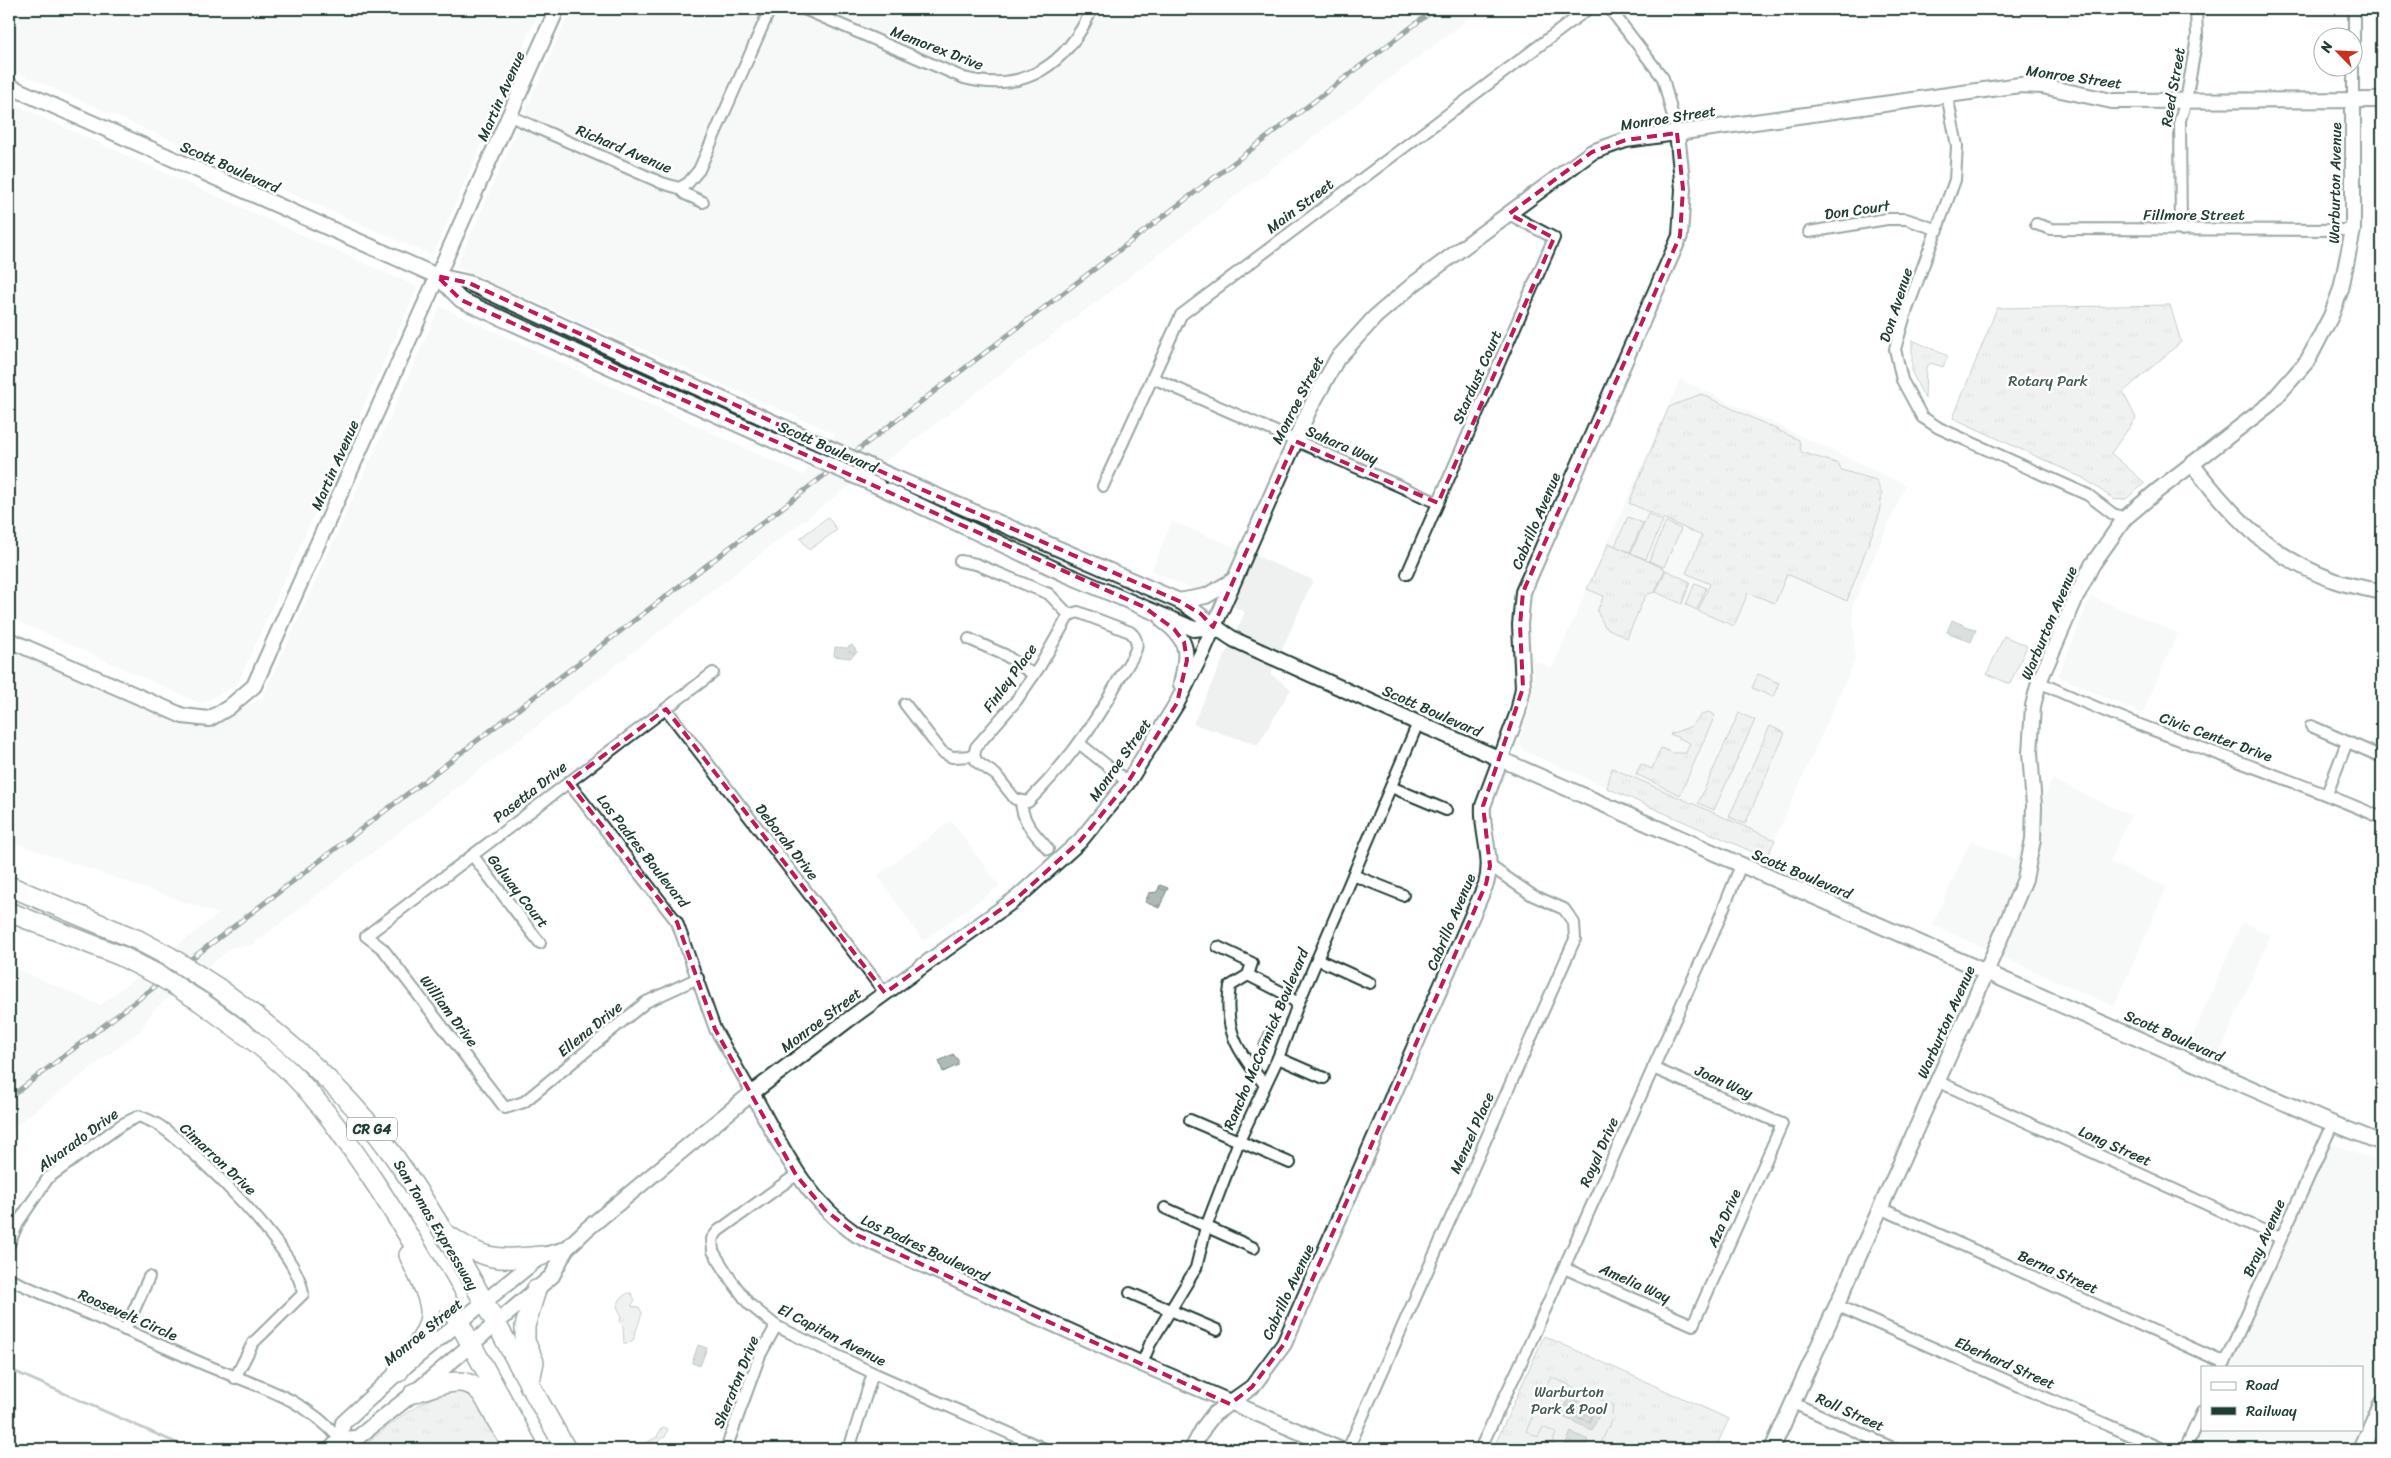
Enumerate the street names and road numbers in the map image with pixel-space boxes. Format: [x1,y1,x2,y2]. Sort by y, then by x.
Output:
street label: Memorex Drive [887,18,988,78]
street label: Reed Street [2153,45,2193,129]
street label: Martin Avenue [469,46,533,145]
street label: Monroe Street [2024,57,2124,97]
street label: Monroe Street [1618,98,1718,138]
street label: Richard Avenue [572,117,676,181]
street label: Warburton Avenue [2321,122,2349,244]
street label: Scott Boulevard [176,133,285,201]
street label: Main Street [1260,171,1340,240]
street label: Don Court [1823,192,1892,227]
street label: Fillmore Street [2143,202,2245,228]
street label: Don Avenue [1872,264,1920,346]
street label: Stardust Court [1445,325,1509,428]
street label: Monroe Street [1265,351,1332,449]
street label: Scott Boulevard [774,413,883,481]
street label: Martin Avenue [303,415,367,514]
street label: Sahara Way [1302,418,1383,472]
street label: Cabrillo Avenue [1504,468,1568,574]
street label: Warburton Avenue [2013,562,2085,684]
street label: Finley Place [976,638,1044,718]
street label: Scott Boulevard [1378,677,1487,745]
street label: Civic Center Drive [2156,705,2276,769]
street label: Monroe Street [1082,713,1159,807]
street label: Pasetta Drive [487,754,573,830]
street label: Los Padres Boulevard [590,788,697,915]
street label: Deborah Drive [748,798,826,886]
street label: Scott Boulevard [1748,841,1857,907]
street label: Galway Court [481,848,556,934]
street label: Cabrillo Avenue [1419,869,1483,975]
street label: Rancho McCormick Boulevard [1216,943,1316,1134]
street label: Warburton Avenue [1909,961,1983,1083]
street label: William Drive [413,969,485,1053]
street label: Monroe Street [775,980,868,1059]
street label: Ellena Drive [551,994,629,1064]
street label: Scott Boulevard [2120,1002,2229,1070]
street label: Joan Way [1690,1057,1757,1106]
street label: Menzel Place [1442,1088,1502,1178]
street label: Alvarado Drive [31,1101,124,1179]
street label: Royal Drive [1572,1113,1626,1191]
street label: Cimarron Drive [173,1116,263,1202]
road number: CR G4 [347,1118,397,1140]
street label: Long Street [2074,1118,2156,1174]
street label: San Tomas Expressway [386,1154,486,1296]
street label: Aza Drive [1699,1184,1748,1252]
street label: Bray Avenue [2235,1194,2293,1281]
street label: Los Padres Boulevard [857,1207,994,1290]
street label: Cabrillo Avenue [1254,1240,1322,1344]
street label: Berna Street [2013,1243,2103,1302]
street label: Amelia Way [1594,1255,1675,1310]
street label: Roosevelt Circle [74,1281,182,1349]
street label: Monroe Street [377,1291,469,1372]
street label: El Capitan Avenue [773,1296,891,1374]
street label: Eberhard Street [1951,1329,2060,1397]
street label: Sheraton Drive [706,1331,767,1432]
street label: Roll Street [1811,1385,1889,1439]

